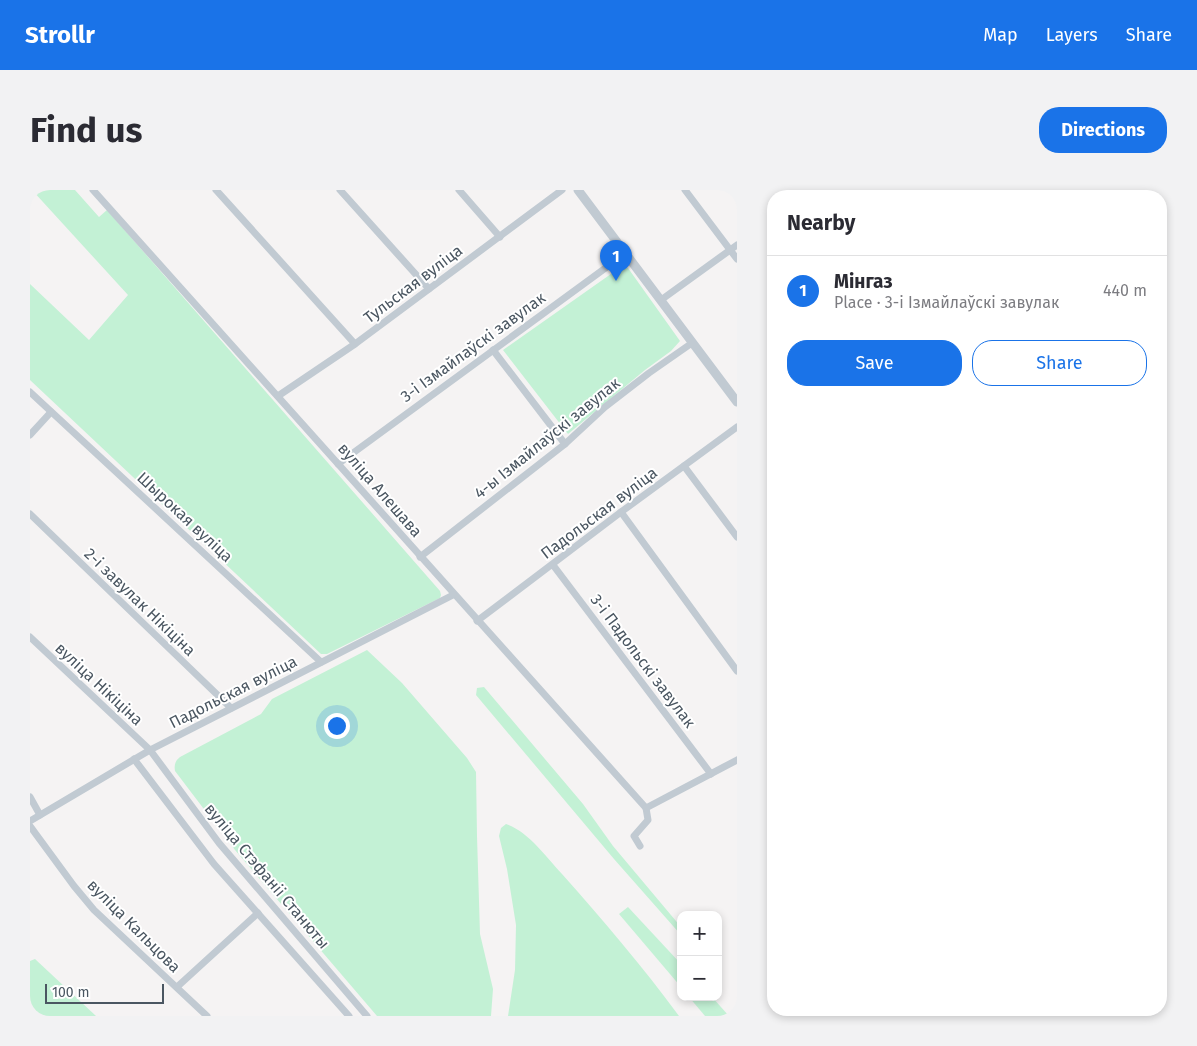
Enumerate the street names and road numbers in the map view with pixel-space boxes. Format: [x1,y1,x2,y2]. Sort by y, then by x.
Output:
street label: Тульская вуліца [360,241,466,327]
street label: 3-і Ізмайлаўскі завулак [397,288,550,406]
street label: 4-ы Ізмайлаўскі завулак [470,373,624,503]
street label: вуліца Алешава [334,439,426,541]
street label: Падольская вуліца [537,463,661,563]
street label: Шырокая вуліца [133,468,237,566]
street label: 2-і завулак Нікіціна [81,544,199,660]
street label: 3-і Падольскі завулак [587,591,700,732]
street label: вуліца Нікіціна [51,639,147,729]
street label: Падольская вуліца [166,652,300,732]
street label: вуліца Стэфаніі Станюты [201,799,333,953]
street label: вуліца Кальцова [83,875,185,977]

